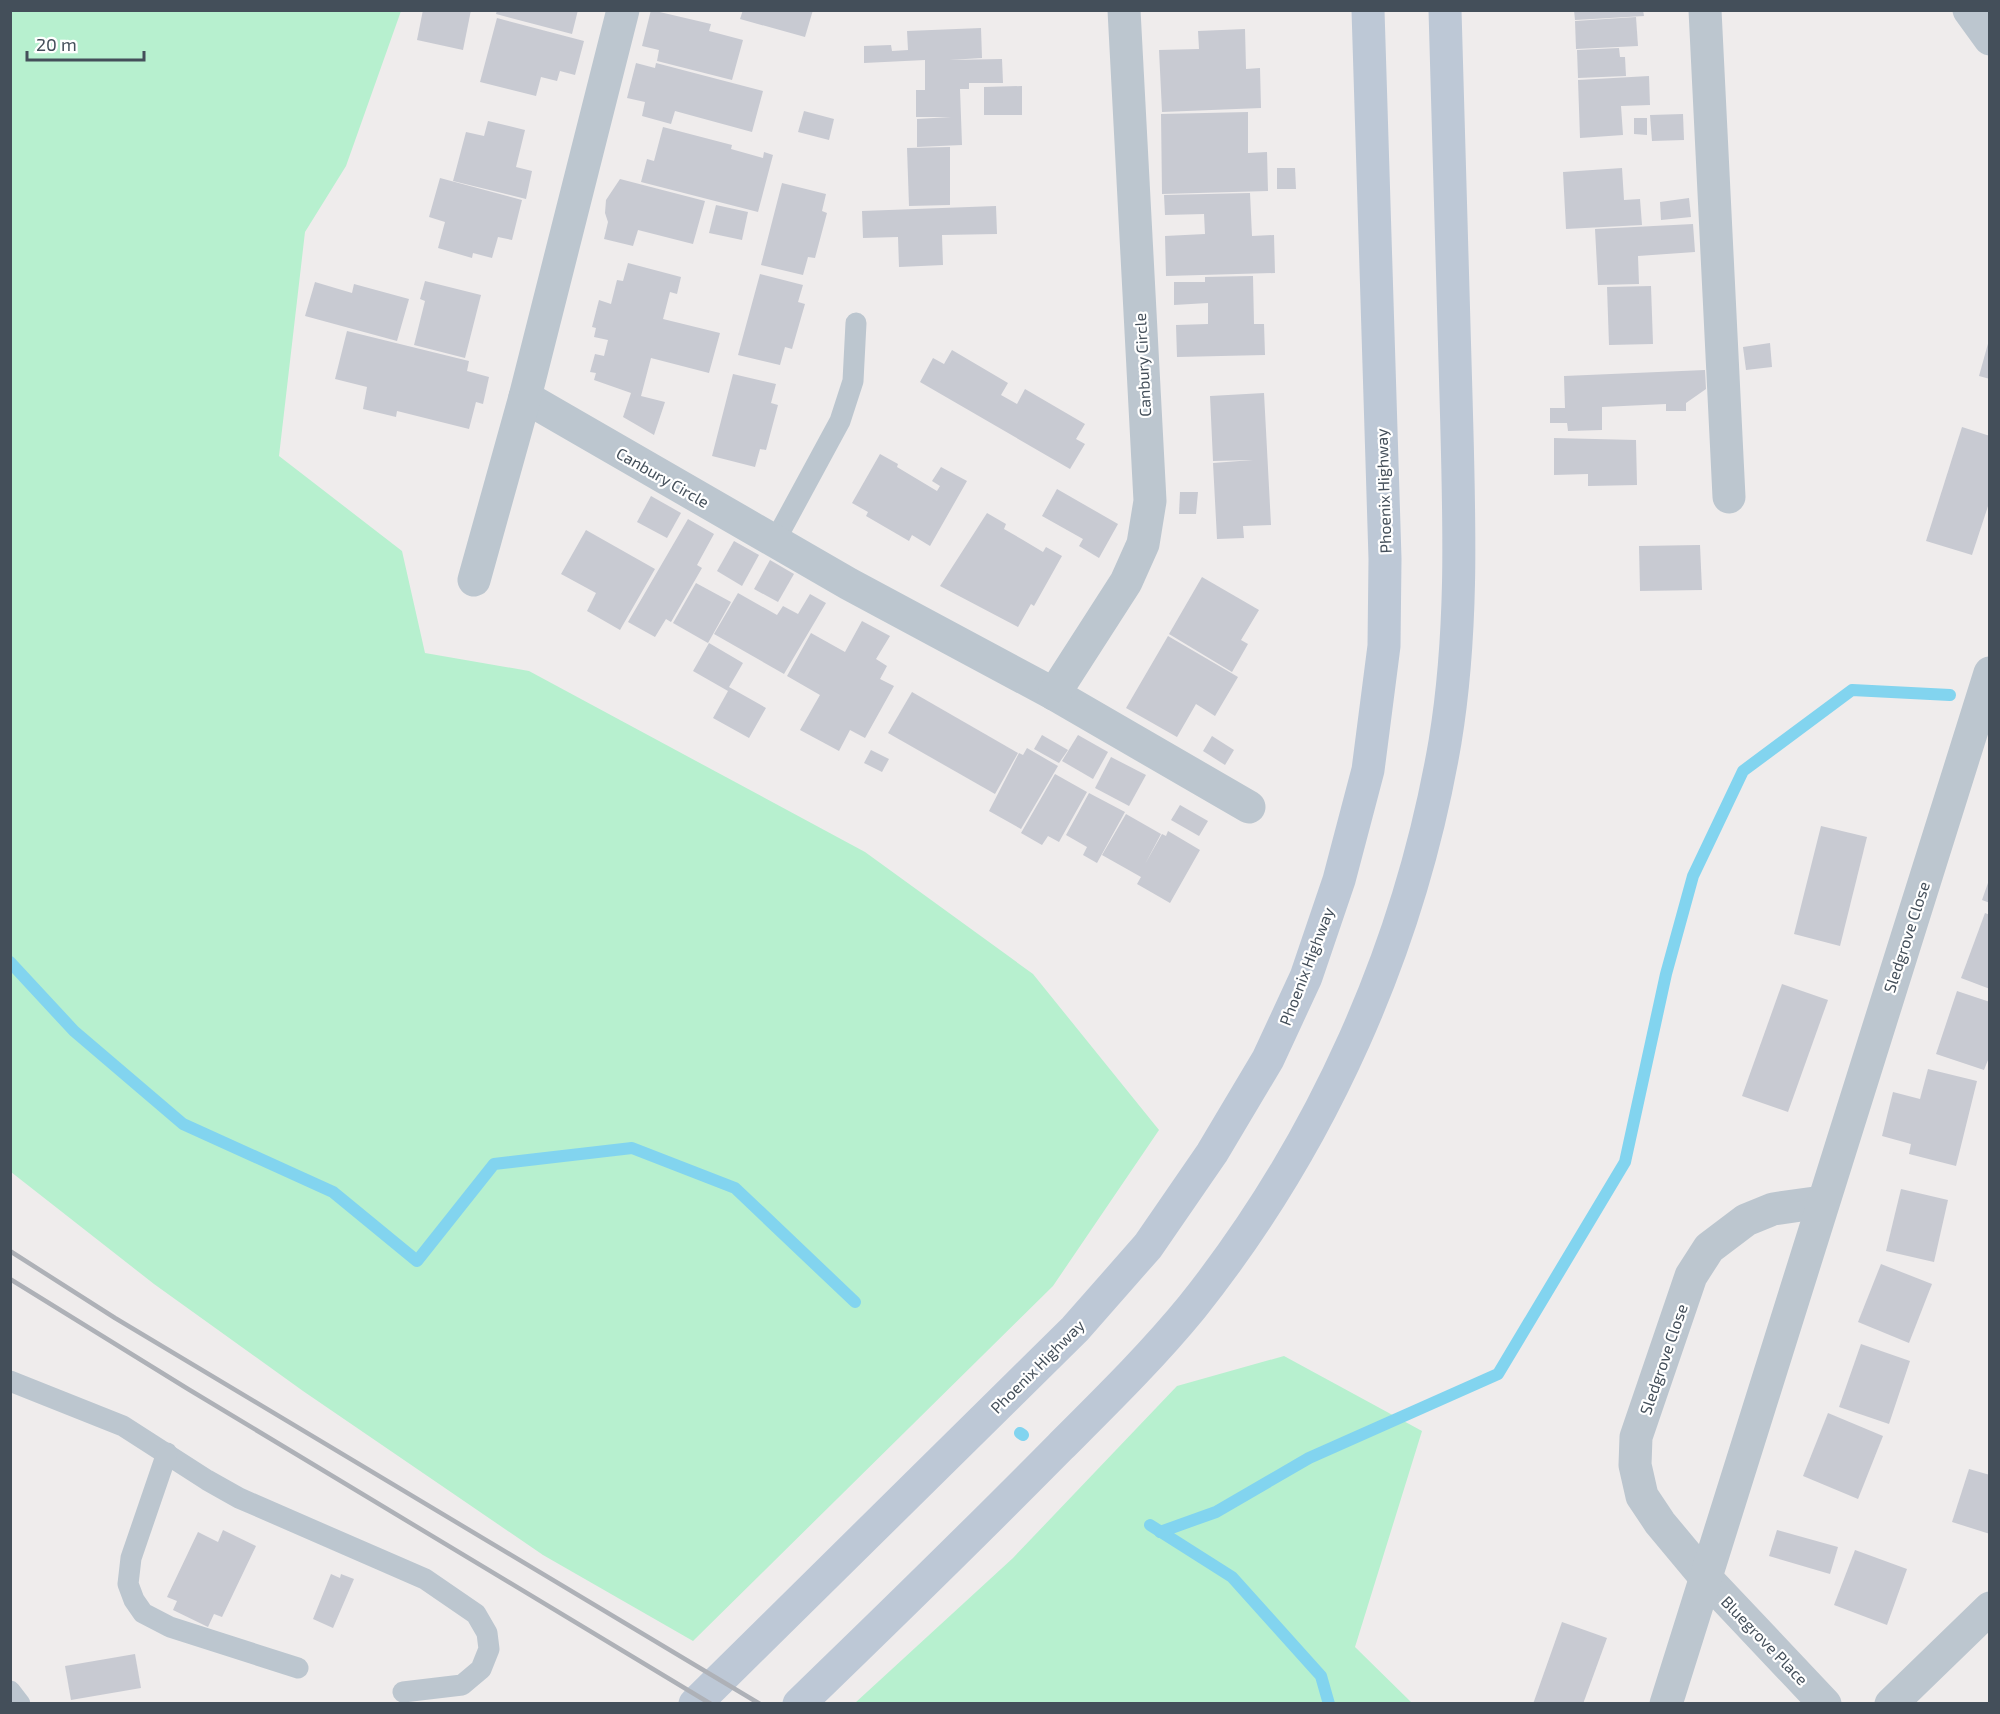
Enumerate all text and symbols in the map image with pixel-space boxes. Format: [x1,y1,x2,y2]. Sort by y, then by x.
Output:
scale bar [27,24,144,62]
text: 20 m [36,33,77,55]
street label: Canbury Circle [1130,313,1154,417]
street label: Phoenix Highway [1371,428,1395,554]
street label: Canbury Circle [613,443,713,511]
street label: Sledgrove Close [1879,879,1933,995]
street label: Phoenix Highway [1275,904,1337,1028]
street label: Sledgrove Close [1635,1301,1691,1417]
street label: Phoenix Highway [986,1315,1088,1417]
street label: Bluegrove Place [1718,1592,1812,1688]

